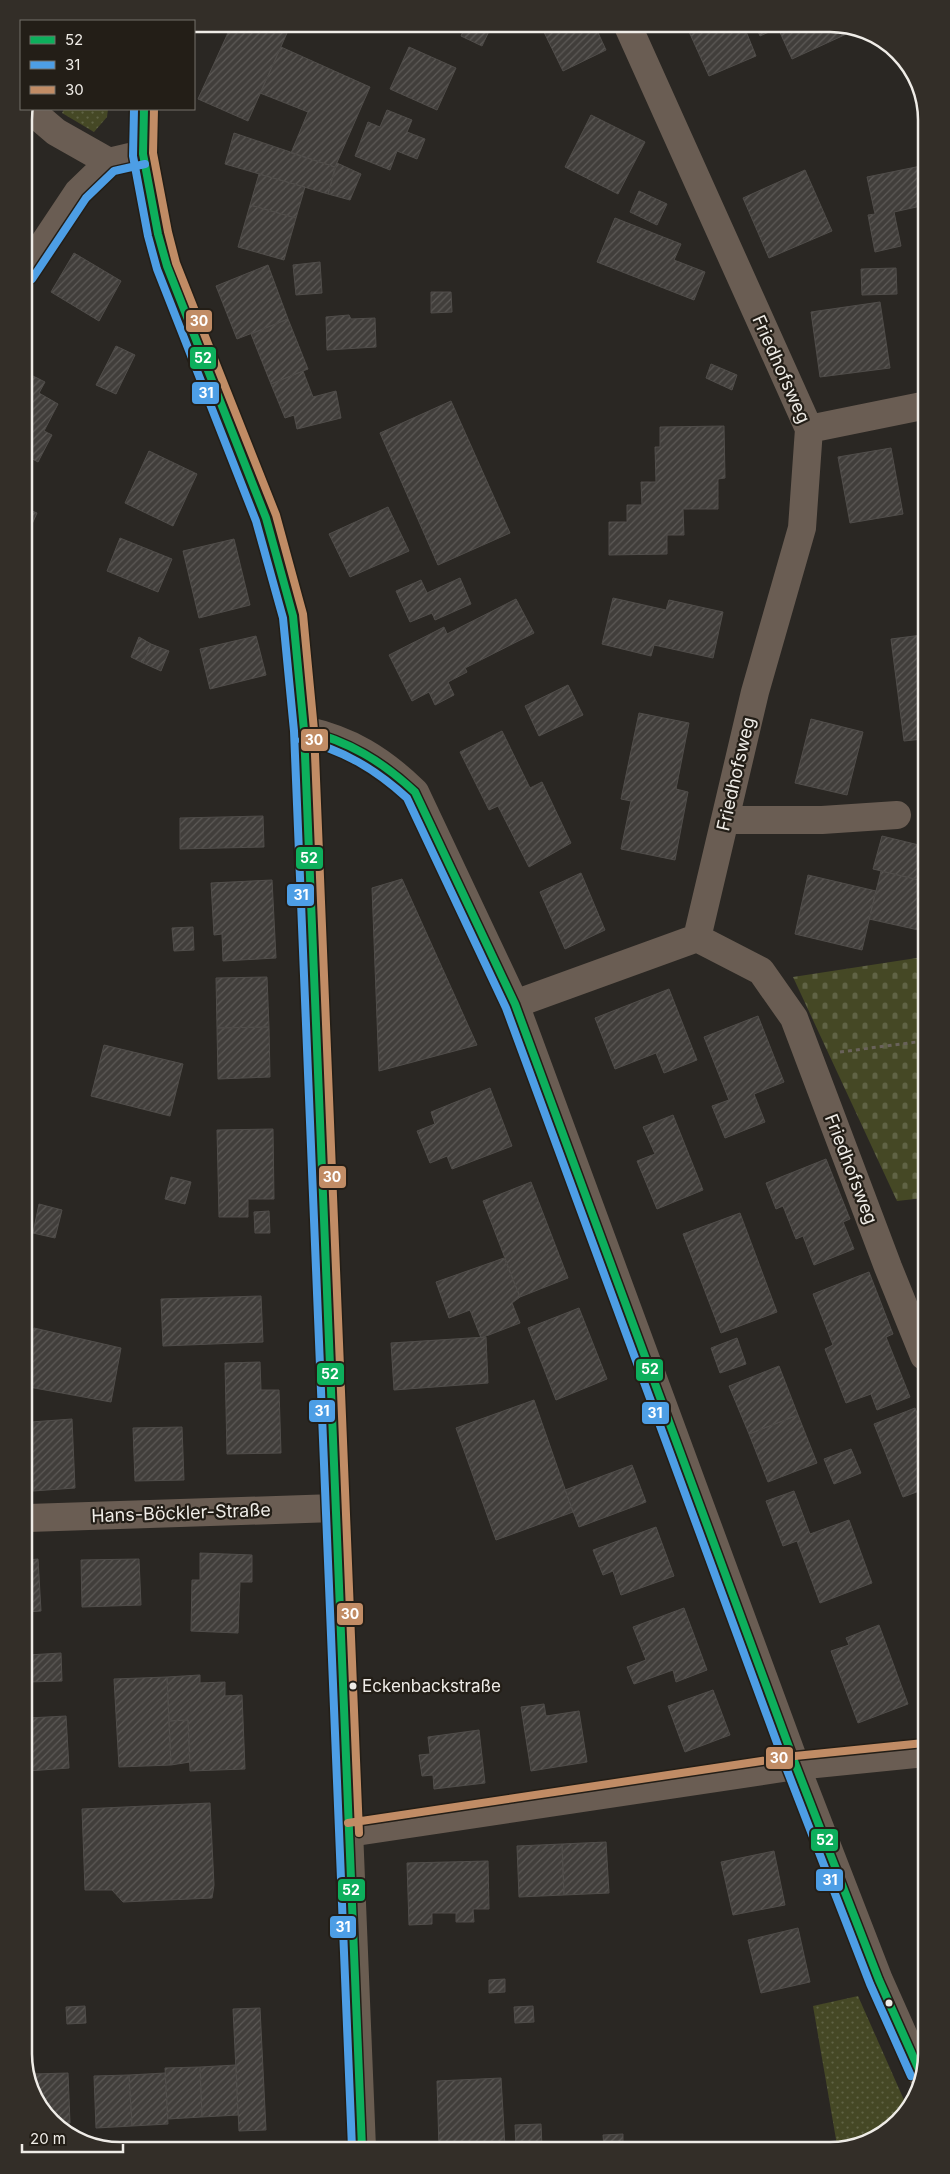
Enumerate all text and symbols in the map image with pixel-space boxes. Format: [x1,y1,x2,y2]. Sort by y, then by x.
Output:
legend [20,20,195,110]
text: 52 [65,30,83,49]
text: 31 [65,55,80,74]
text: 30 [65,80,84,99]
line badge: 30 [185,309,213,333]
street label: Friedhofsweg [748,311,815,426]
text: 30 [190,312,208,329]
line badge: 52 [189,346,217,370]
text: 52 [194,349,212,366]
line badge: 31 [191,381,220,405]
text: 31 [198,384,214,401]
street label: Friedhofsweg [712,715,759,833]
line badge: 30 [300,728,329,752]
text: 30 [305,731,323,748]
line badge: 52 [295,846,324,870]
text: 52 [300,849,318,866]
line badge: 31 [286,883,315,907]
text: 31 [293,886,309,903]
street label: Friedhofsweg [821,1111,882,1227]
line badge: 30 [318,1165,347,1189]
text: 30 [323,1168,341,1185]
line badge: 52 [635,1358,664,1382]
text: 52 [641,1360,659,1377]
line badge: 52 [316,1362,345,1386]
text: 52 [321,1365,339,1382]
line badge: 31 [308,1399,336,1423]
line badge: 31 [641,1401,670,1425]
text: 31 [314,1402,330,1419]
text: 31 [647,1404,663,1421]
street label: Hans-Böckler-Straße [91,1499,271,1526]
line badge: 30 [336,1602,364,1626]
text: 30 [341,1605,359,1622]
place label: Eckenbackstraße [362,1676,501,1696]
marker: Eckenbackstraße [348,1681,358,1691]
line badge: 30 [765,1746,794,1770]
text: 30 [770,1749,788,1766]
line badge: 52 [810,1828,839,1852]
text: 52 [816,1831,834,1848]
line badge: 31 [815,1868,844,1892]
text: 31 [822,1871,838,1888]
line badge: 52 [337,1878,366,1902]
text: 52 [342,1881,360,1898]
line badge: 31 [329,1915,357,1939]
text: 31 [335,1918,351,1935]
unlabelled marker [884,1998,894,2008]
scale bar [22,2122,124,2154]
text: 20 m [30,2129,66,2148]

